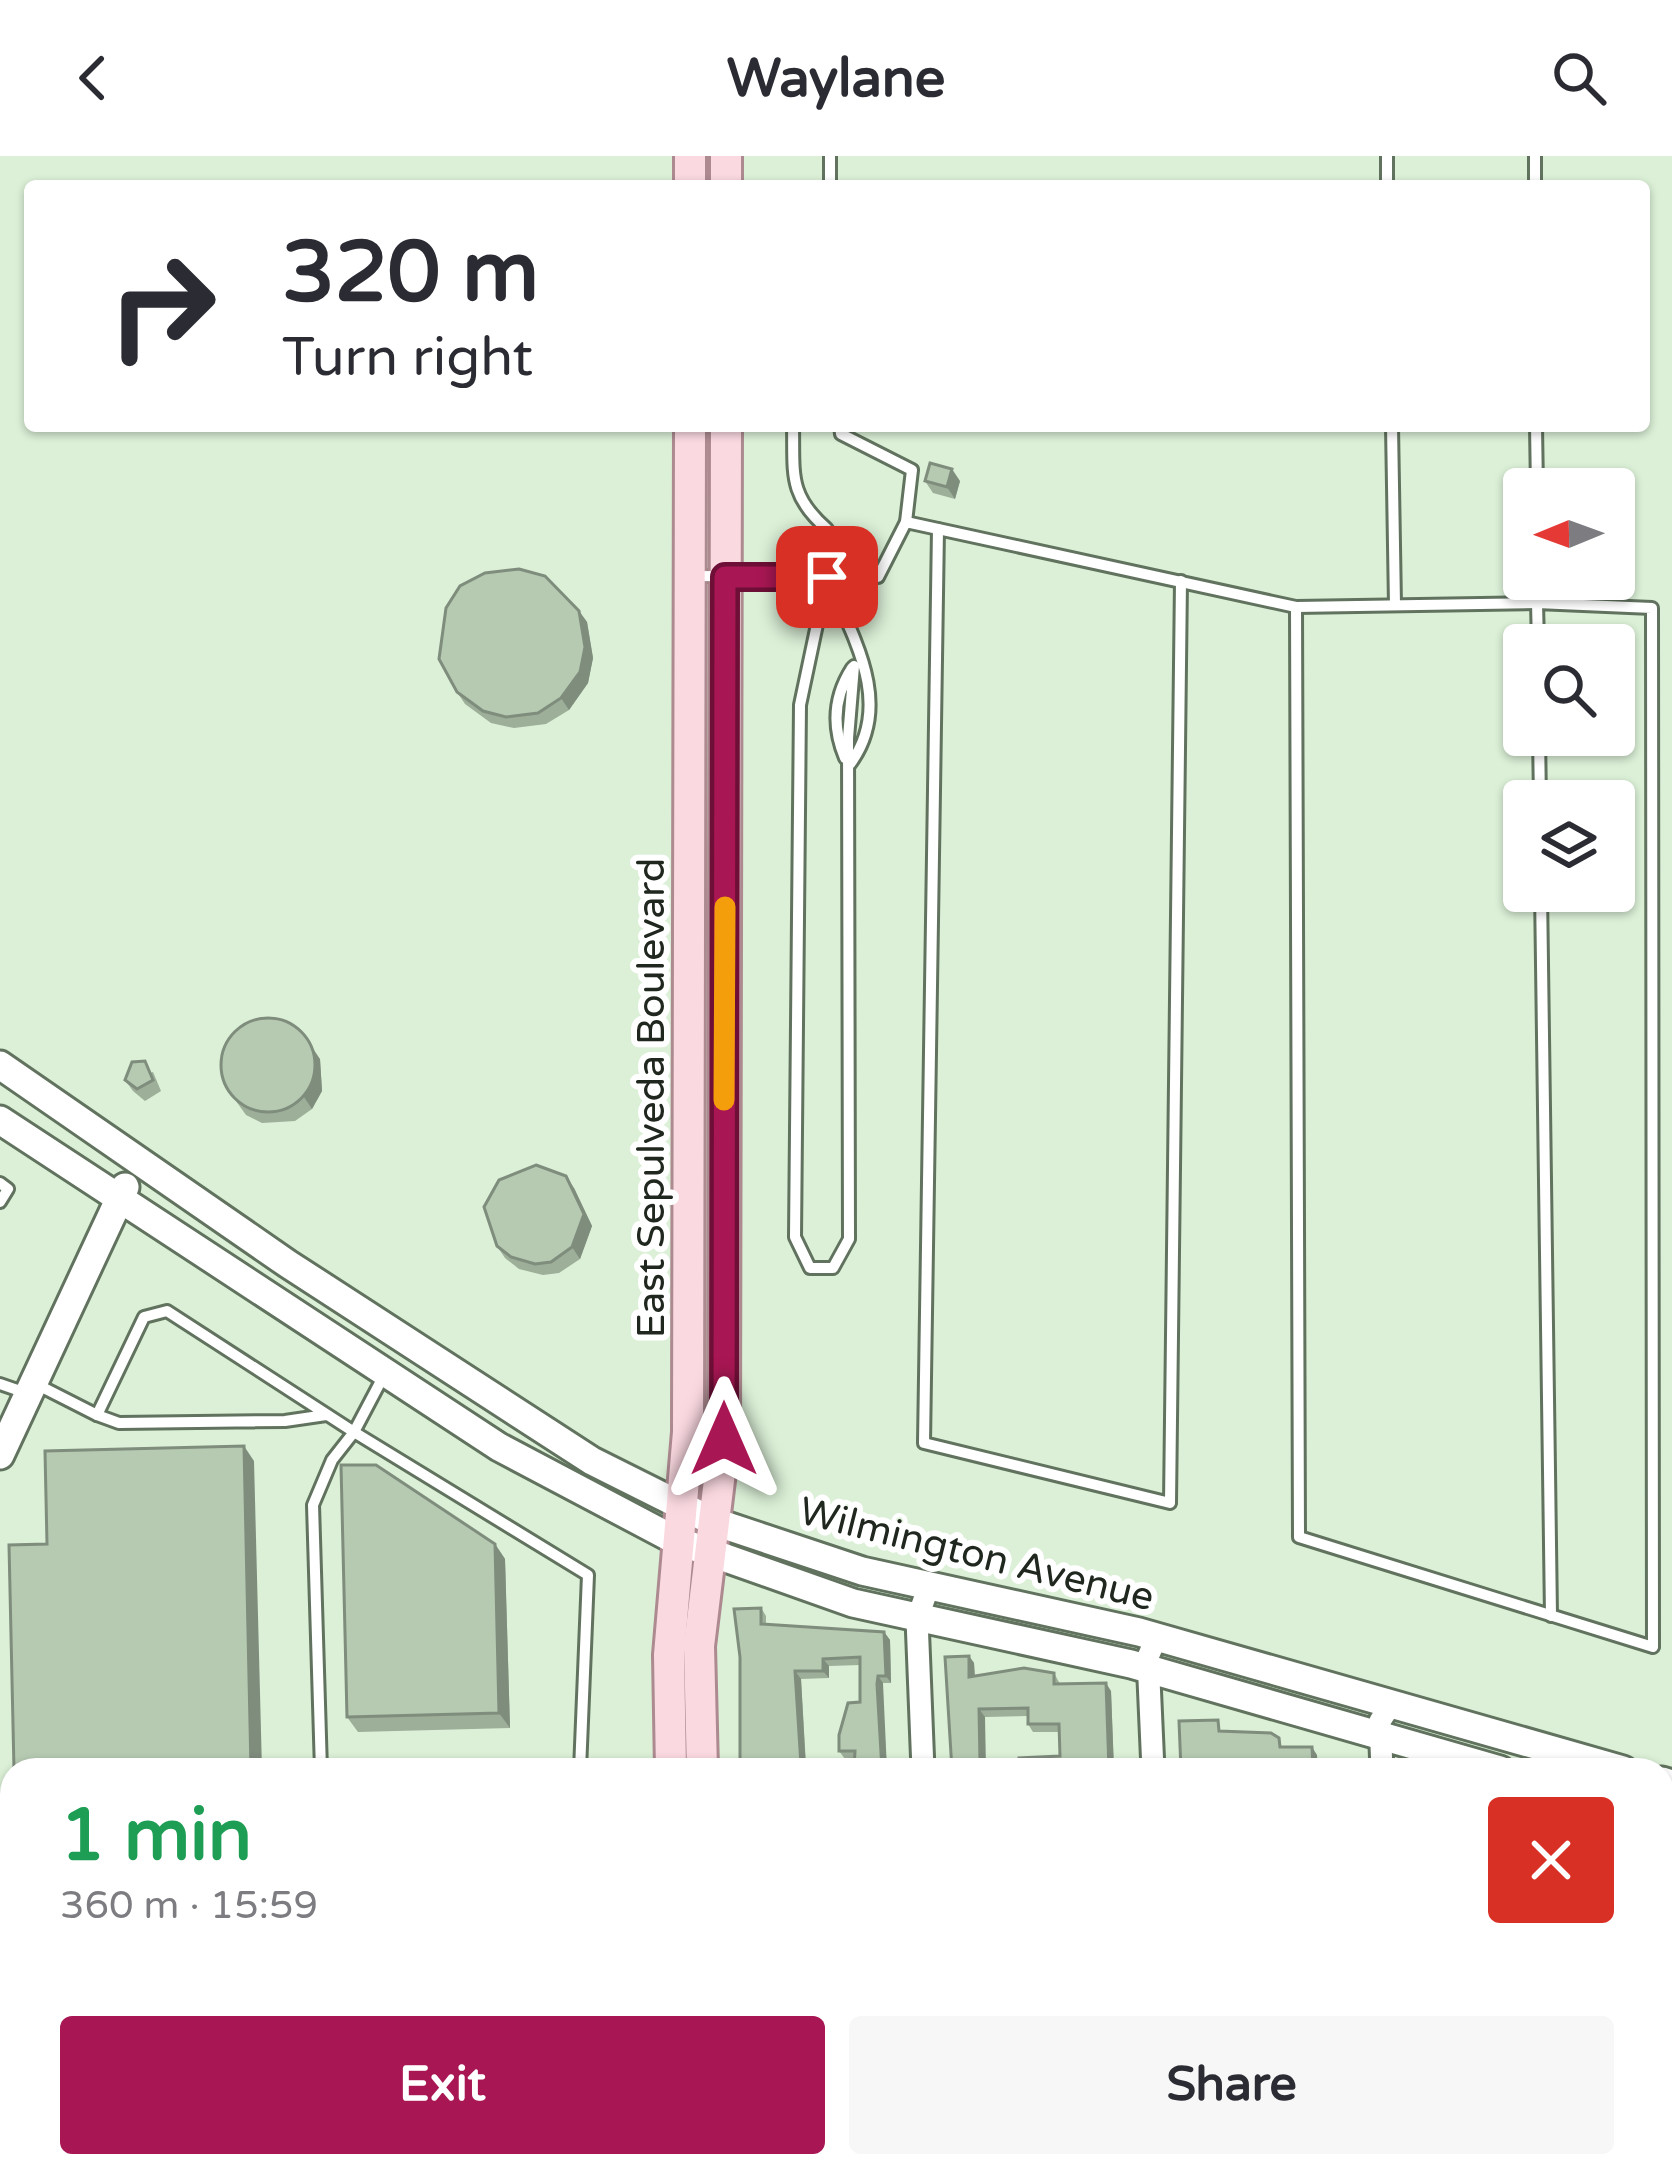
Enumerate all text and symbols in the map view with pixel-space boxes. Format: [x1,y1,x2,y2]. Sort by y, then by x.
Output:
icon: back [60,45,126,111]
icon: search [1546,45,1612,111]
text: Waylane [727,46,945,111]
text: 320 m [282,223,539,324]
icon: right [84,228,240,384]
text: Turn right [282,325,533,390]
north arrow [1503,468,1635,600]
map controls [1503,468,1635,912]
pin [776,526,878,628]
icon: arrive [794,544,860,610]
button: search [1503,624,1635,756]
button: layers [1503,780,1635,912]
street label: East Sepulveda Boulevard [628,858,675,1338]
position arrow [661,1376,787,1502]
street label: Wilmington Avenue [794,1488,1159,1621]
text: 1 min [60,1793,252,1880]
button: close [1488,1797,1614,1923]
text: 360 m · 15:59 [60,1882,318,1929]
button: Exit [60,2016,825,2154]
button: Share [849,2016,1614,2154]

